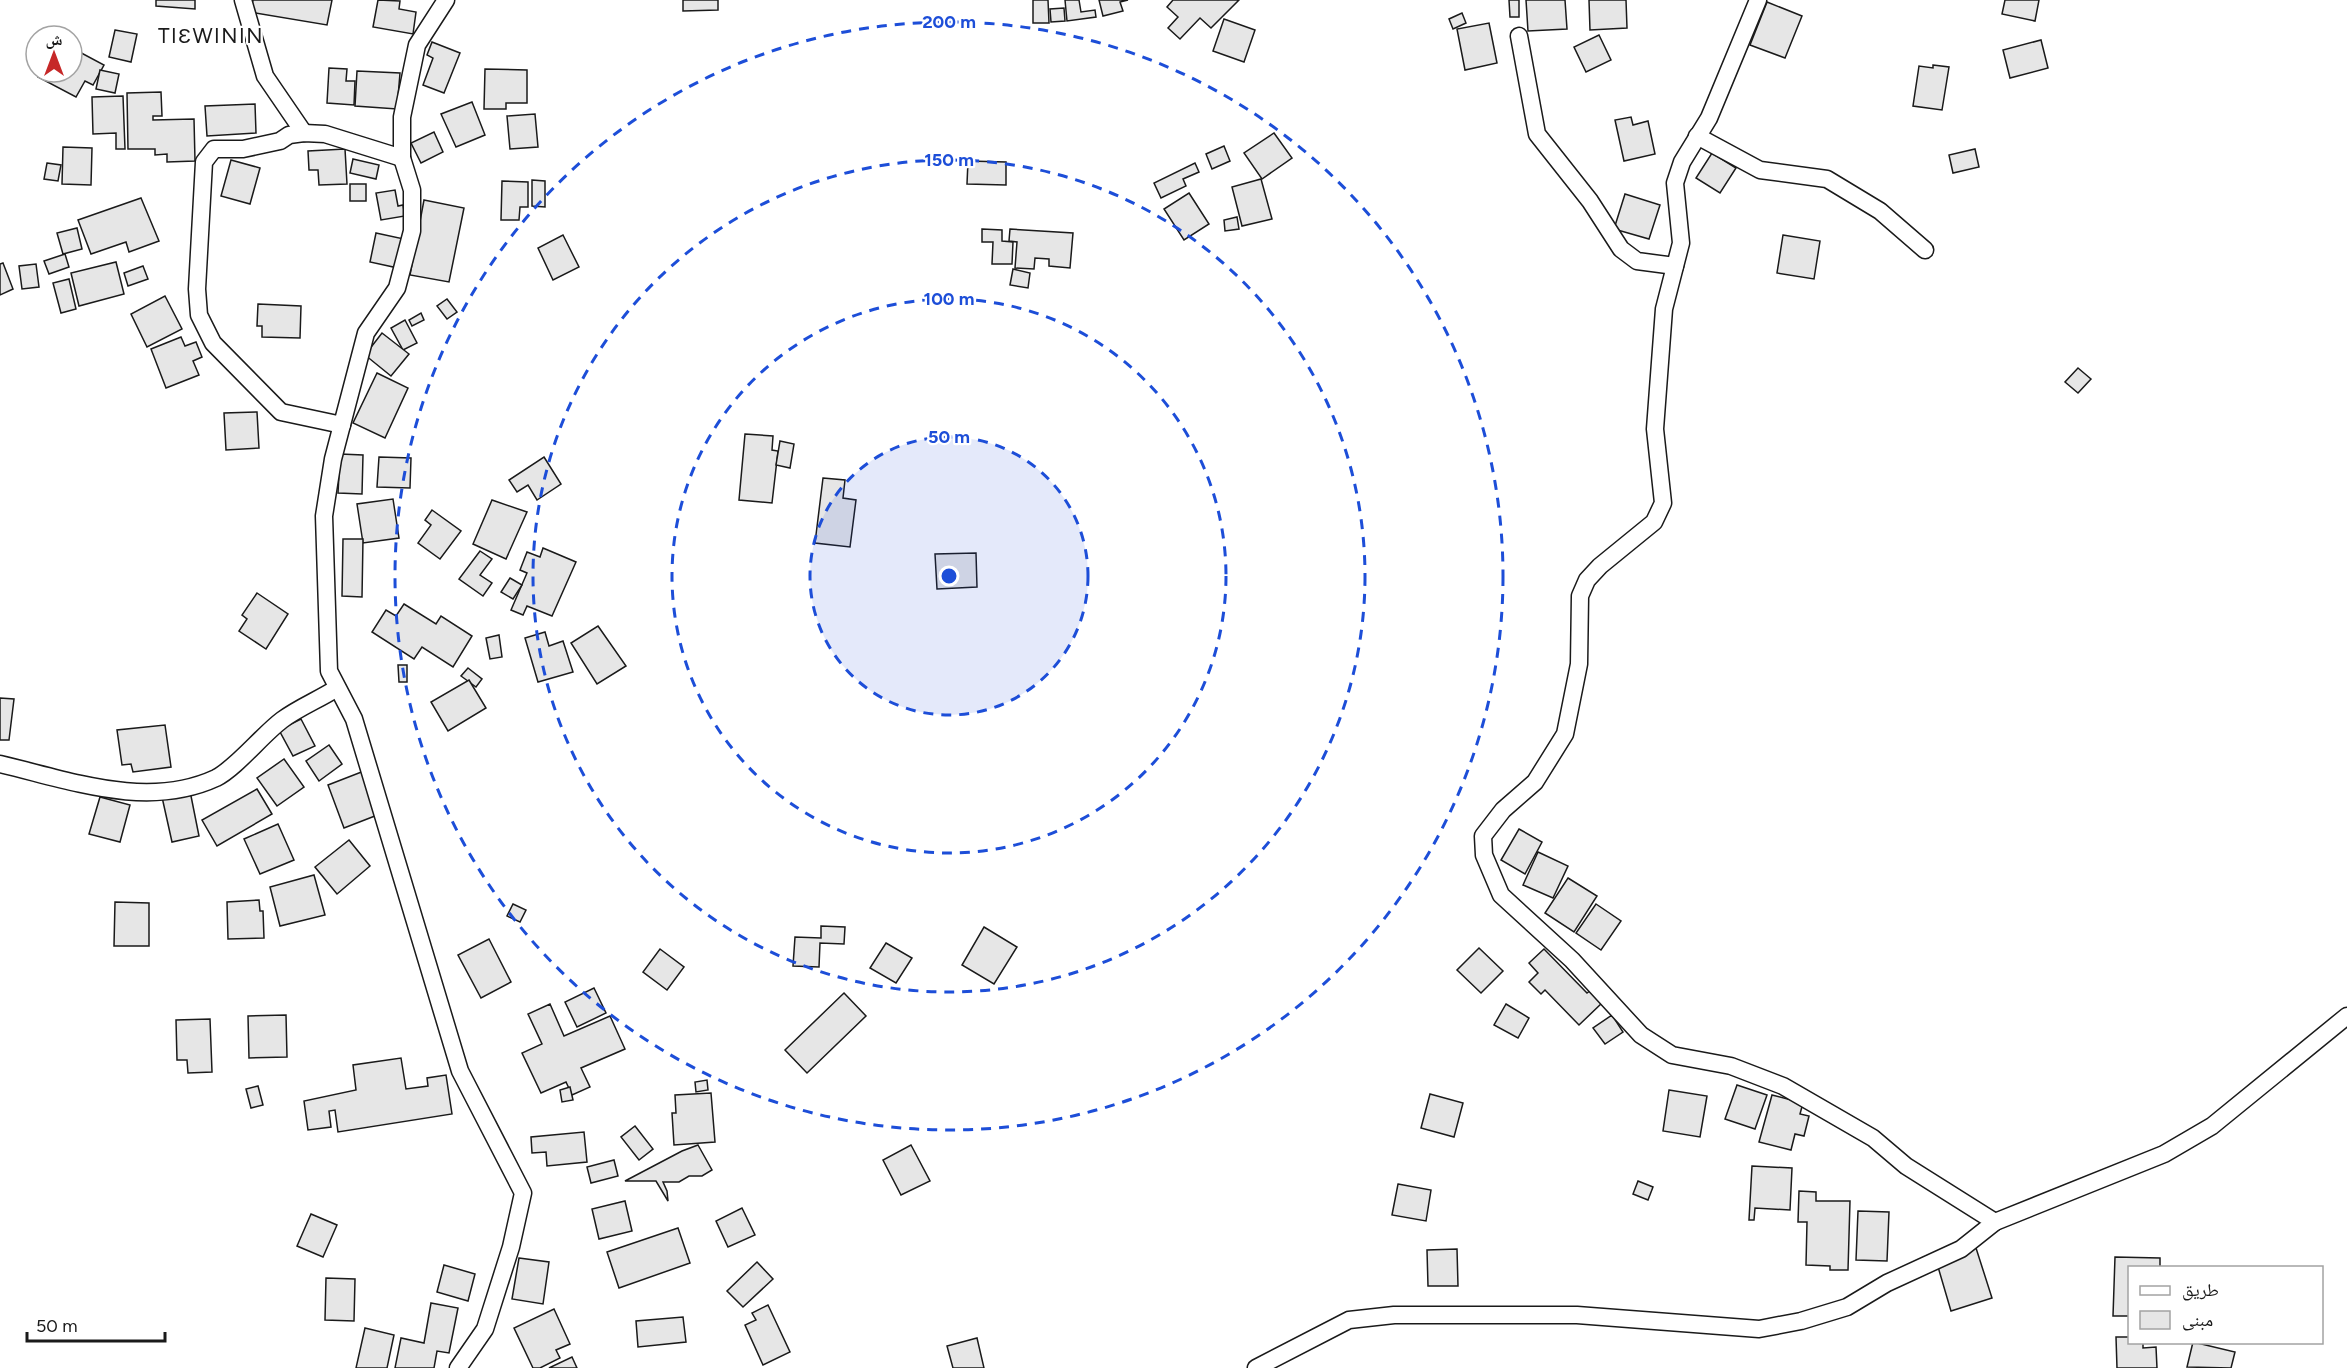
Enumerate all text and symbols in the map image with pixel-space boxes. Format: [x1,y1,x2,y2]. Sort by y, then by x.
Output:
text: 200 m [922,11,976,33]
district label: TIƐWININ [158,23,264,48]
north arrow [24,24,84,84]
text: ش [46,30,63,49]
text: 150 m [924,149,974,171]
text: 100 m [924,288,974,310]
text: 50 m [928,426,970,448]
centre of rings [939,566,959,586]
legend [2128,1266,2323,1344]
text: طريق [2182,1279,2219,1301]
scale bar [27,1305,165,1343]
text: مبنى [2182,1309,2213,1331]
text: 50 m [36,1315,78,1337]

